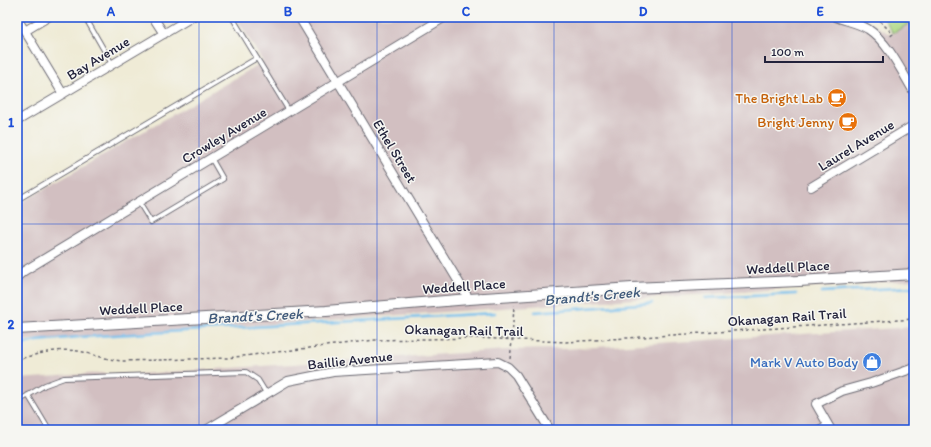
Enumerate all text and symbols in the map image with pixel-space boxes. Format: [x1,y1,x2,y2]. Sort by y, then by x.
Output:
text: A [106,4,116,19]
text: B [284,4,293,19]
text: C [462,4,471,19]
text: D [639,4,648,19]
text: E [816,4,824,19]
street label: Bay Avenue [64,33,133,84]
scale bar [765,38,883,64]
text: 100 m [771,45,804,59]
cafe icon: The Bright Lab [826,87,848,109]
place label: The Bright Lab [735,90,823,107]
street label: Crowley Avenue [179,103,270,167]
cafe icon: Bright Jenny [837,111,859,133]
place label: Bright Jenny [757,114,834,131]
text: 1 [8,115,14,130]
street label: Ethel Street [369,116,420,186]
street label: Laurel Avenue [815,116,898,175]
street label: Weddell Place [746,257,831,278]
street label: Weddell Place [422,275,507,298]
water label: Brandt's Creek [544,283,642,309]
street label: Weddell Place [99,298,184,319]
water label: Brandt's Creek [207,304,305,327]
street label: Okanagan Rail Trail [727,305,847,330]
text: 2 [8,317,15,332]
street label: Okanagan Rail Trail [404,321,524,340]
street label: Baillie Avenue [307,348,394,373]
shop icon: Mark V Auto Body [861,351,883,373]
place label: Mark V Auto Body [750,354,858,371]

